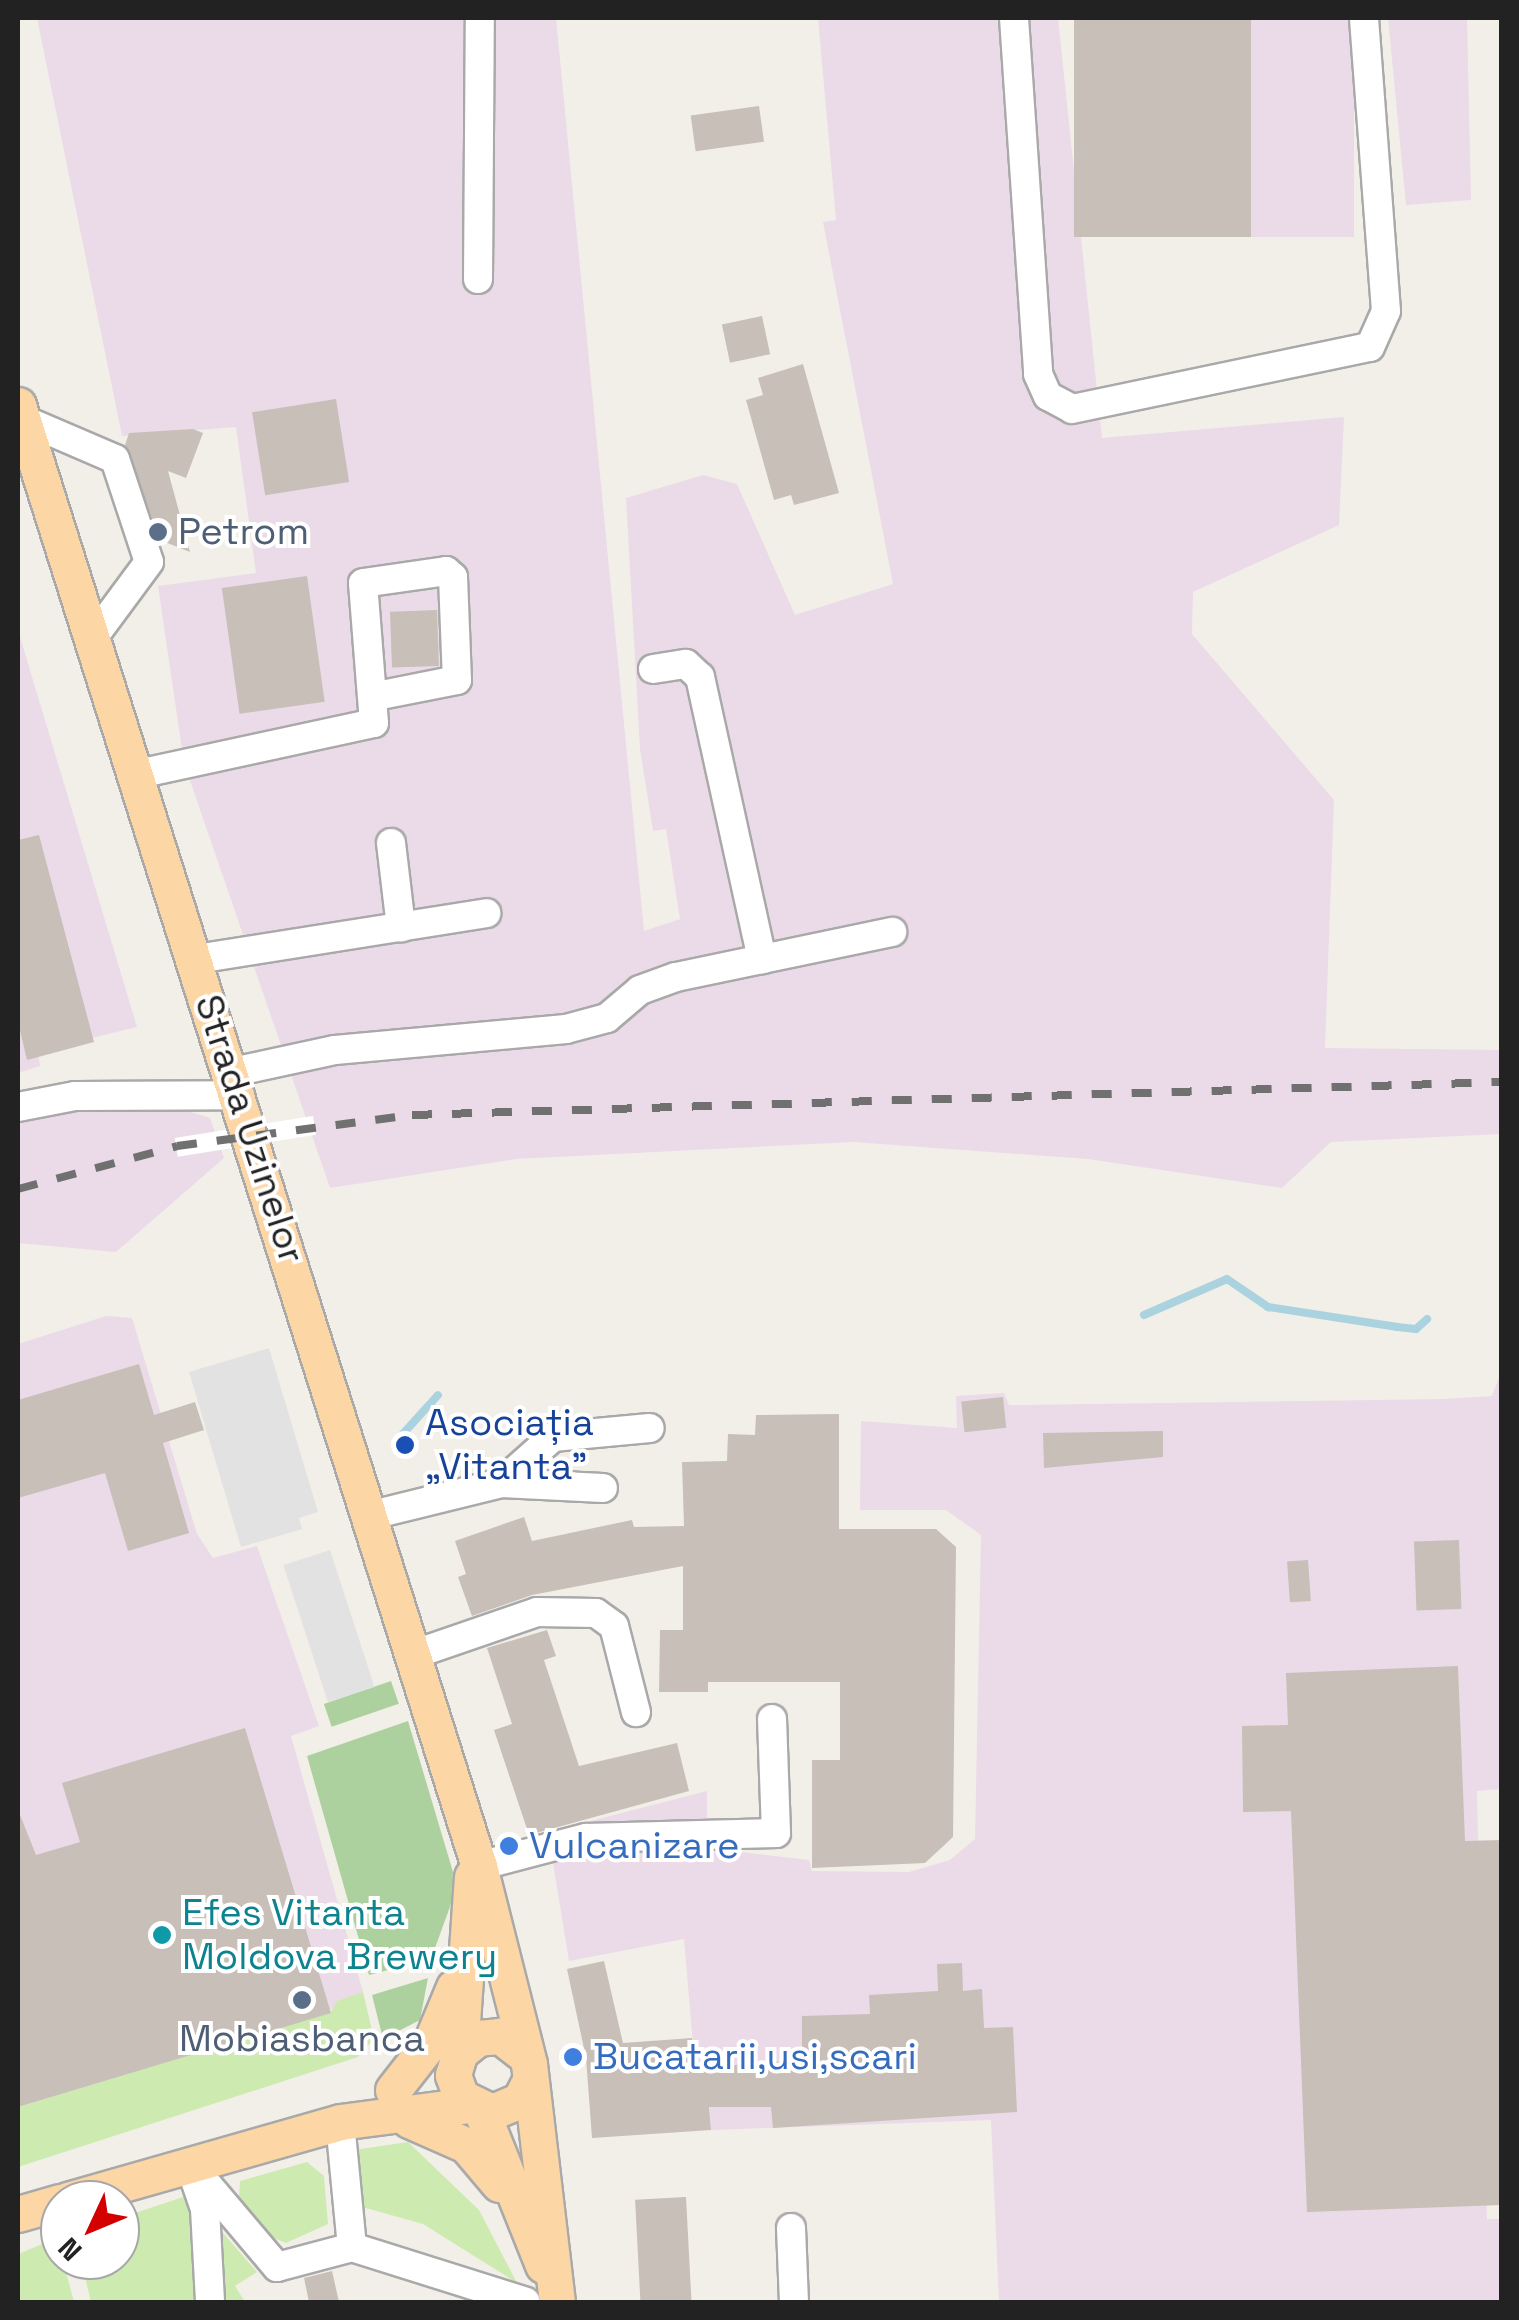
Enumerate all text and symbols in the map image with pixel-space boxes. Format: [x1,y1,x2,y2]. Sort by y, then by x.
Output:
place label: Petrom [178,509,309,555]
marker: Petrom [147,521,169,543]
street label: Strada Uzinelor [185,989,315,1269]
place label: Asociația „Vitanta” [425,1400,594,1490]
marker: Asociația „Vitanta” [394,1434,416,1456]
place label: Vulcanizare [529,1823,740,1869]
marker: Vulcanizare [498,1835,520,1857]
place label: Efes Vitanta Moldova Brewery [182,1890,497,1980]
marker: Efes Vitanta Moldova Brewery [151,1924,173,1946]
marker: Mobiasbanca [291,1989,313,2011]
place label: Mobiasbanca [179,2016,425,2062]
place label: Bucatarii,usi,scari [593,2034,917,2080]
marker: Bucatarii,usi,scari [562,2046,584,2068]
north arrow [40,2180,140,2280]
text: N [50,2230,89,2269]

